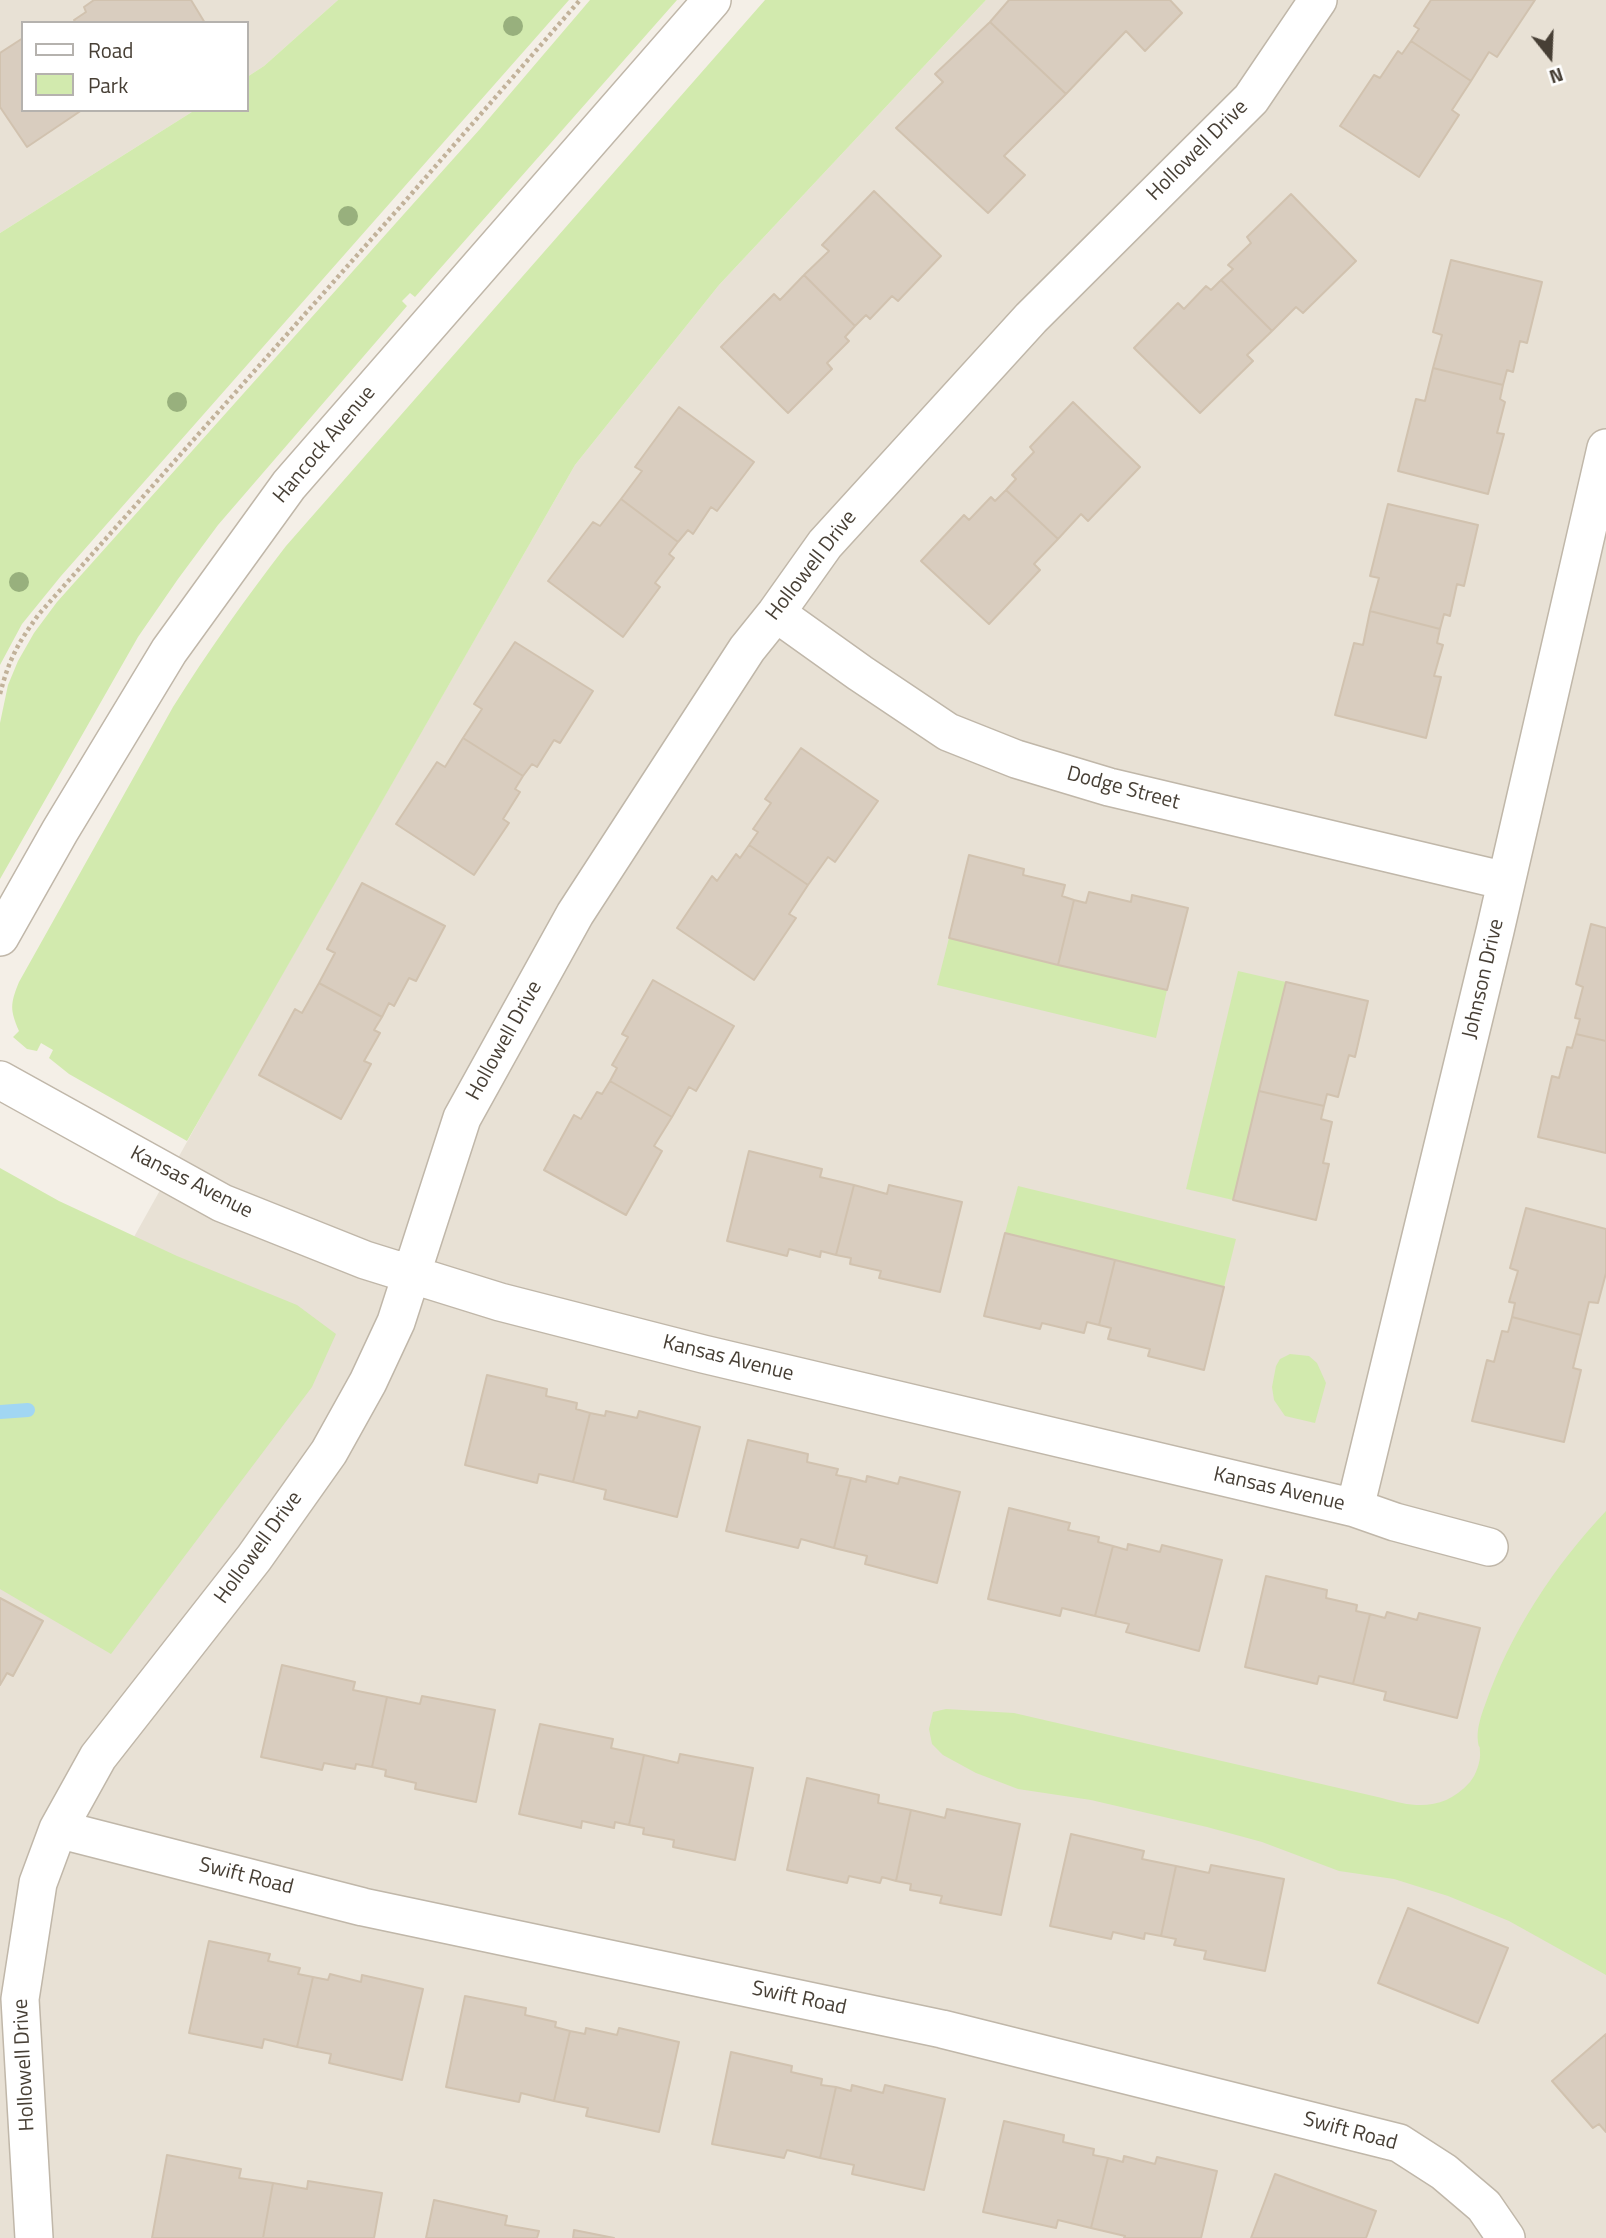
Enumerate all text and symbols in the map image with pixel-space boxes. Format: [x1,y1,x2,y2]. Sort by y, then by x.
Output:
legend [21,21,248,112]
north arrow [1515,21,1585,91]
text: Road [88,34,133,66]
text: N [1546,61,1567,92]
text: Park [88,69,128,101]
street label: Hollowell Drive [1142,95,1254,207]
street label: Hancock Avenue [269,381,381,509]
street label: Hollowell Drive [761,506,863,626]
street label: Dodge Street [1064,762,1182,816]
street label: Johnson Drive [1458,917,1510,1041]
street label: Hollowell Drive [462,977,548,1105]
street label: Kansas Avenue [126,1141,256,1225]
street label: Kansas Avenue [660,1331,796,1387]
street label: Kansas Avenue [1211,1463,1347,1517]
street label: Hollowell Drive [210,1487,308,1609]
street label: Swift Road [196,1853,296,1901]
street label: Swift Road [749,1977,849,2021]
street label: Hollowell Drive [9,1998,41,2132]
street label: Swift Road [1300,2107,1400,2157]

